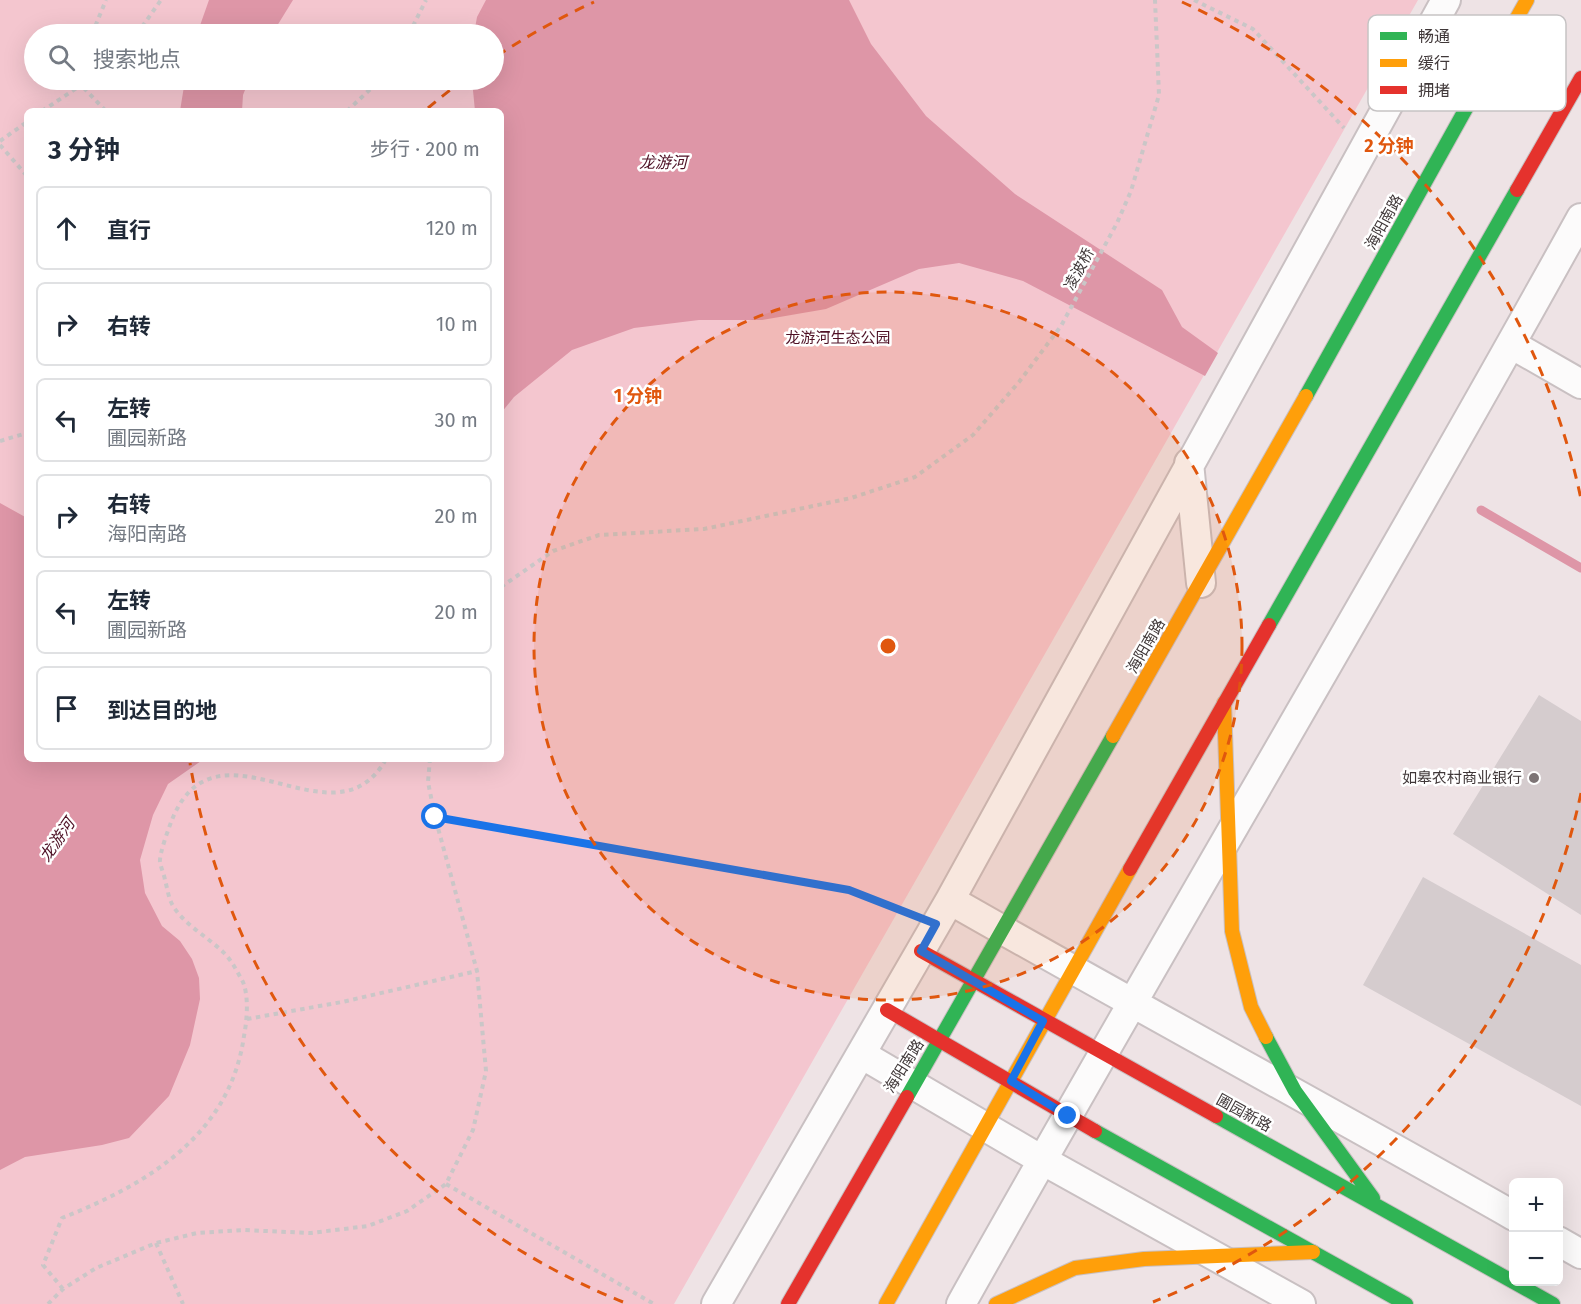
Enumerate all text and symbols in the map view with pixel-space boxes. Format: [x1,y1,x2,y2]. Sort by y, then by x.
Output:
legend [1368,15,1566,111]
search box [24,24,504,90]
text: 畅通 [1418,27,1450,46]
icon: search [45,41,78,74]
text: 搜索地点 [93,46,181,73]
text: 缓行 [1418,54,1450,73]
text: 拥堵 [1418,81,1450,100]
text: 3 分钟 [48,135,120,166]
text: 2 分钟 [1364,135,1414,157]
text: 步行 · 200 m [370,137,480,161]
water label: 龙游河 [639,153,690,172]
street label: 海阳南路 [1362,191,1406,253]
icon: ahead [50,212,83,245]
text: 120 m [426,216,478,240]
text: 直行 [107,217,151,244]
street label: 凌波桥 [1060,245,1098,293]
icon: right [50,308,83,341]
text: 10 m [436,312,478,336]
text: 右转 [107,313,151,340]
park label: 龙游河生态公园 [785,329,891,347]
text: 1 分钟 [614,385,662,407]
text: 左转 [107,395,151,422]
icon: left [50,404,83,437]
text: 30 m [434,408,478,432]
text: 圃园新路 [107,426,187,450]
text: 右转 [107,491,151,518]
icon: right [50,500,83,533]
text: 20 m [435,504,478,528]
text: 海阳南路 [107,522,187,546]
text: 左转 [107,587,151,614]
icon: left [50,596,83,629]
text: 20 m [435,600,478,624]
street label: 海阳南路 [1123,616,1169,676]
text: 圃园新路 [107,618,187,642]
centre of rings [878,636,898,656]
icon: arrive [50,692,83,725]
text: 到达目的地 [107,697,217,724]
place label: 如皋农村商业银行 [1402,769,1522,787]
marker: 如皋农村商业银行 [1527,771,1541,785]
route start [421,803,447,829]
water label: 龙游河 [35,812,80,865]
street label: 海阳南路 [880,1036,928,1096]
street label: 圃园新路 [1213,1091,1275,1135]
route end [1054,1102,1080,1128]
map controls [1509,1178,1563,1286]
button: + [1509,1178,1563,1232]
button: − [1509,1232,1563,1286]

